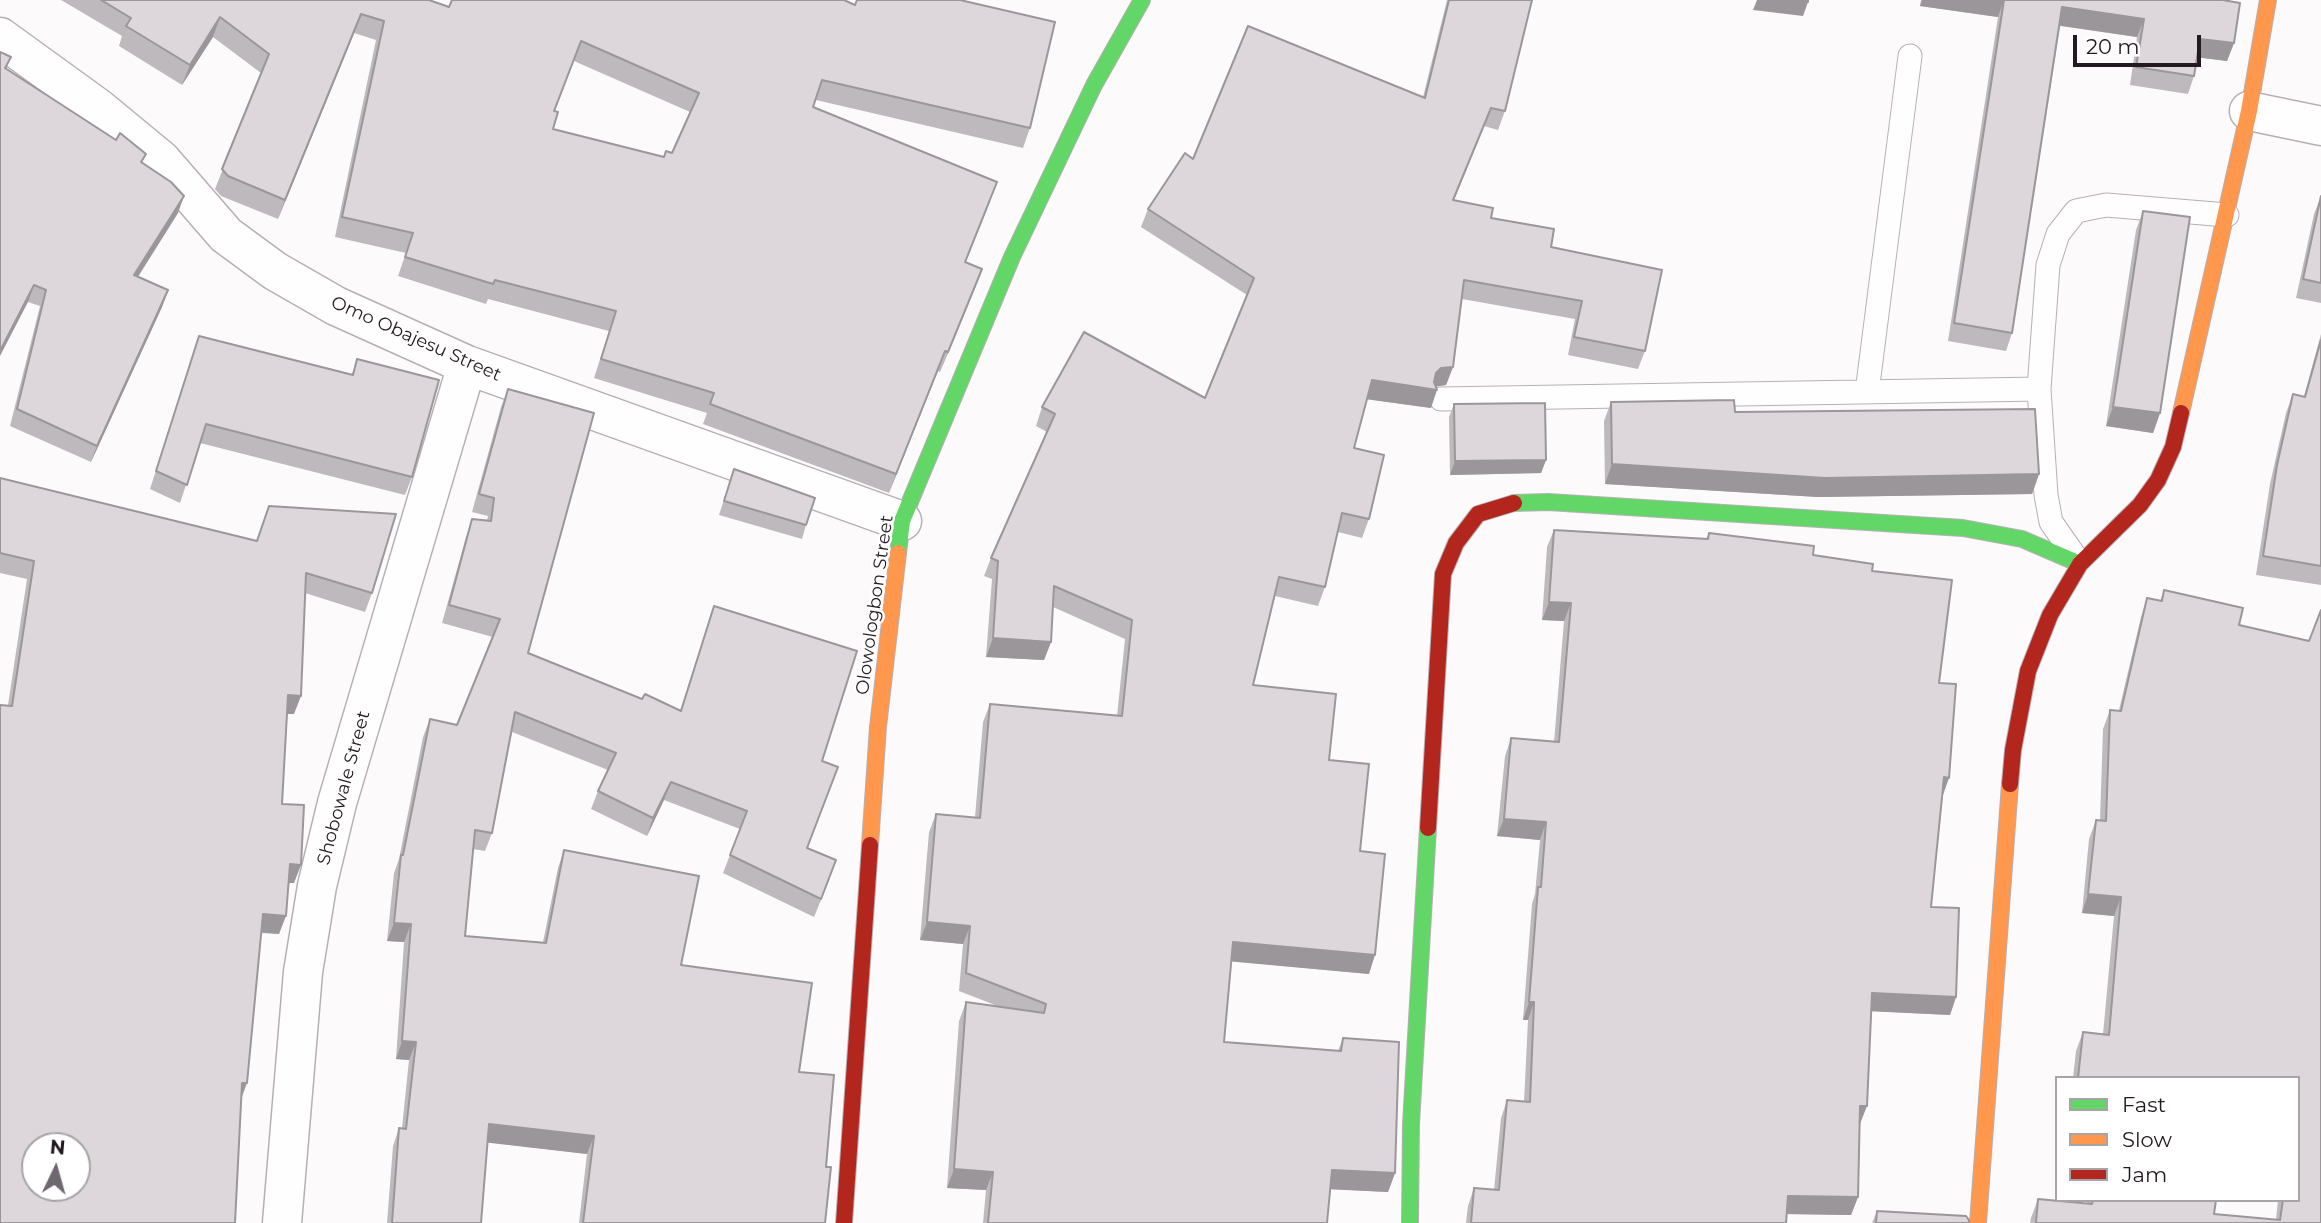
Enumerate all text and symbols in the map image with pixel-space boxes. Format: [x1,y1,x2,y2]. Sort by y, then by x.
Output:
scale bar [2076,21,2204,65]
text: 20 m [2086,34,2140,59]
street label: Omo Obajesu Street [328,292,504,386]
street label: Olowologbon Street [852,514,898,696]
street label: Shobowale Street [313,709,375,867]
legend [2055,1076,2300,1202]
text: Fast [2122,1092,2166,1117]
text: Slow [2122,1127,2172,1152]
north arrow [21,1132,91,1202]
text: N [49,1135,66,1160]
text: Jam [2122,1162,2167,1187]

